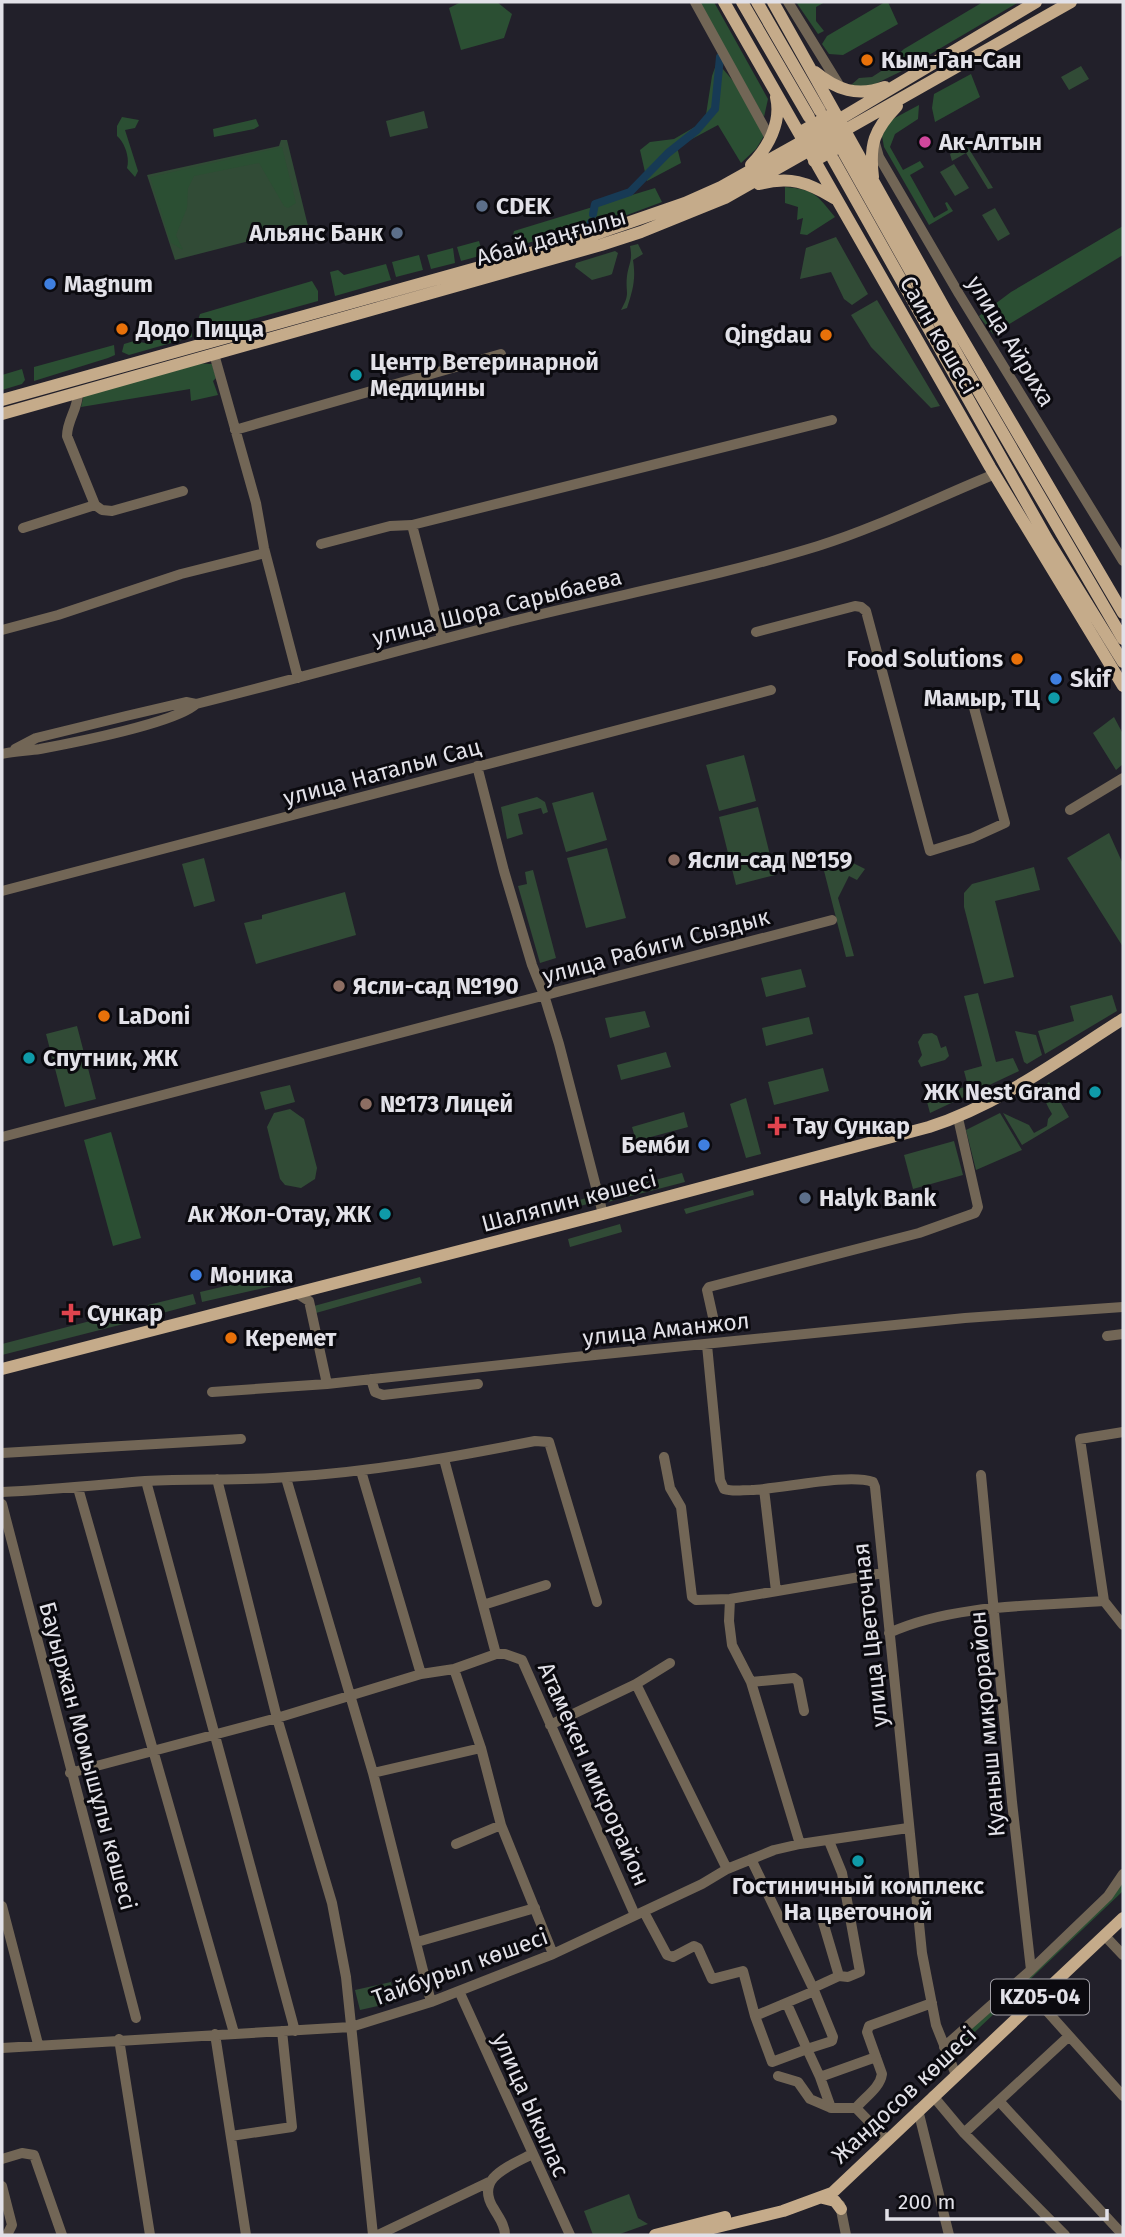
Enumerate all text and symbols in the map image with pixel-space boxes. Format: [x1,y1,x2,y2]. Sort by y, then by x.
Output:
place label: Кым-Ган-Сан [881,46,1022,74]
marker: Кым-Ган-Сан [859,52,875,68]
place label: Ак-Алтын [938,128,1042,156]
marker: Ак-Алтын [917,134,933,150]
place label: CDEK [496,192,551,220]
marker: CDEK [474,198,490,214]
street label: Абай даңғылы [473,202,629,272]
place label: Альянс Банк [248,219,383,247]
marker: Альянс Банк [389,225,405,241]
place label: Magnum [64,270,153,298]
street label: улица Айриха [961,270,1061,412]
street label: Саин көшесі [894,271,984,399]
marker: Magnum [42,276,58,292]
place label: Додо Пицца [135,315,264,343]
marker: Додо Пицца [114,321,130,337]
place label: Qingdau [725,321,812,349]
marker: Qingdau [818,327,834,343]
place label: Центр Ветеринарной Медицины [370,348,599,402]
marker: Центр Ветеринарной Медицины [348,367,364,383]
street label: улица Шора Сарыбаева [369,562,625,652]
place label: Food Solutions [847,645,1003,673]
marker: Food Solutions [1009,651,1025,667]
place label: Skif [1070,665,1112,693]
marker: Skif [1048,671,1064,687]
place label: Мамыр, ТЦ [924,684,1040,712]
marker: Мамыр, ТЦ [1046,690,1062,706]
street label: улица Натальи Сац [280,732,484,812]
place label: Ясли-сад №159 [688,846,852,874]
marker: Ясли-сад №159 [666,852,682,868]
street label: улица Рабиги Сыздык [539,902,773,990]
place label: Ясли-сад №190 [353,972,519,1000]
marker: Ясли-сад №190 [331,978,347,994]
place label: LaDoni [118,1002,190,1030]
marker: LaDoni [96,1008,112,1024]
place label: Спутник, ЖК [43,1044,179,1072]
marker: Спутник, ЖК [21,1050,37,1066]
place label: ЖК Nest Grand [923,1078,1081,1106]
marker: ЖК Nest Grand [1087,1084,1103,1100]
place label: №173 Лицей [380,1090,513,1118]
marker: №173 Лицей [358,1096,374,1112]
place label: Тау Сункар [793,1112,910,1140]
marker: Тау Сункар [767,1116,787,1136]
place label: Бемби [621,1131,690,1159]
marker: Бемби [696,1137,712,1153]
street label: Шаляпин көшесі [478,1164,660,1238]
place label: Halyk Bank [819,1184,936,1212]
marker: Halyk Bank [797,1190,813,1206]
place label: Ак Жол-Отау, ЖК [187,1200,372,1228]
marker: Ак Жол-Отау, ЖК [377,1206,393,1222]
place label: Моника [210,1261,293,1289]
marker: Моника [188,1267,204,1283]
place label: Сункар [87,1299,163,1327]
marker: Сункар [61,1303,81,1323]
street label: улица Аманжол [581,1306,751,1352]
place label: Керемет [245,1324,337,1352]
marker: Керемет [223,1330,239,1346]
street label: улица Цветочная [846,1542,894,1728]
street label: Бауыржан Момышұлы көшесі [33,1599,143,1913]
street label: Куаныш микрорайон [963,1610,1011,1838]
street label: Атамекен микрорайон [532,1658,656,1890]
marker: Гостиничный комплекс На цветочной [850,1853,866,1869]
place label: Гостиничный комплекс На цветочной [732,1872,984,1926]
street label: Тайбурыл көшесі [368,1922,552,2012]
road number: KZ05-04 [991,1980,1089,2014]
street label: Жандосов көшесі [826,2021,982,2169]
street label: улица Ыкылас [487,2029,575,2181]
scale bar [887,2178,1108,2222]
text: 200 m [898,2189,955,2215]

